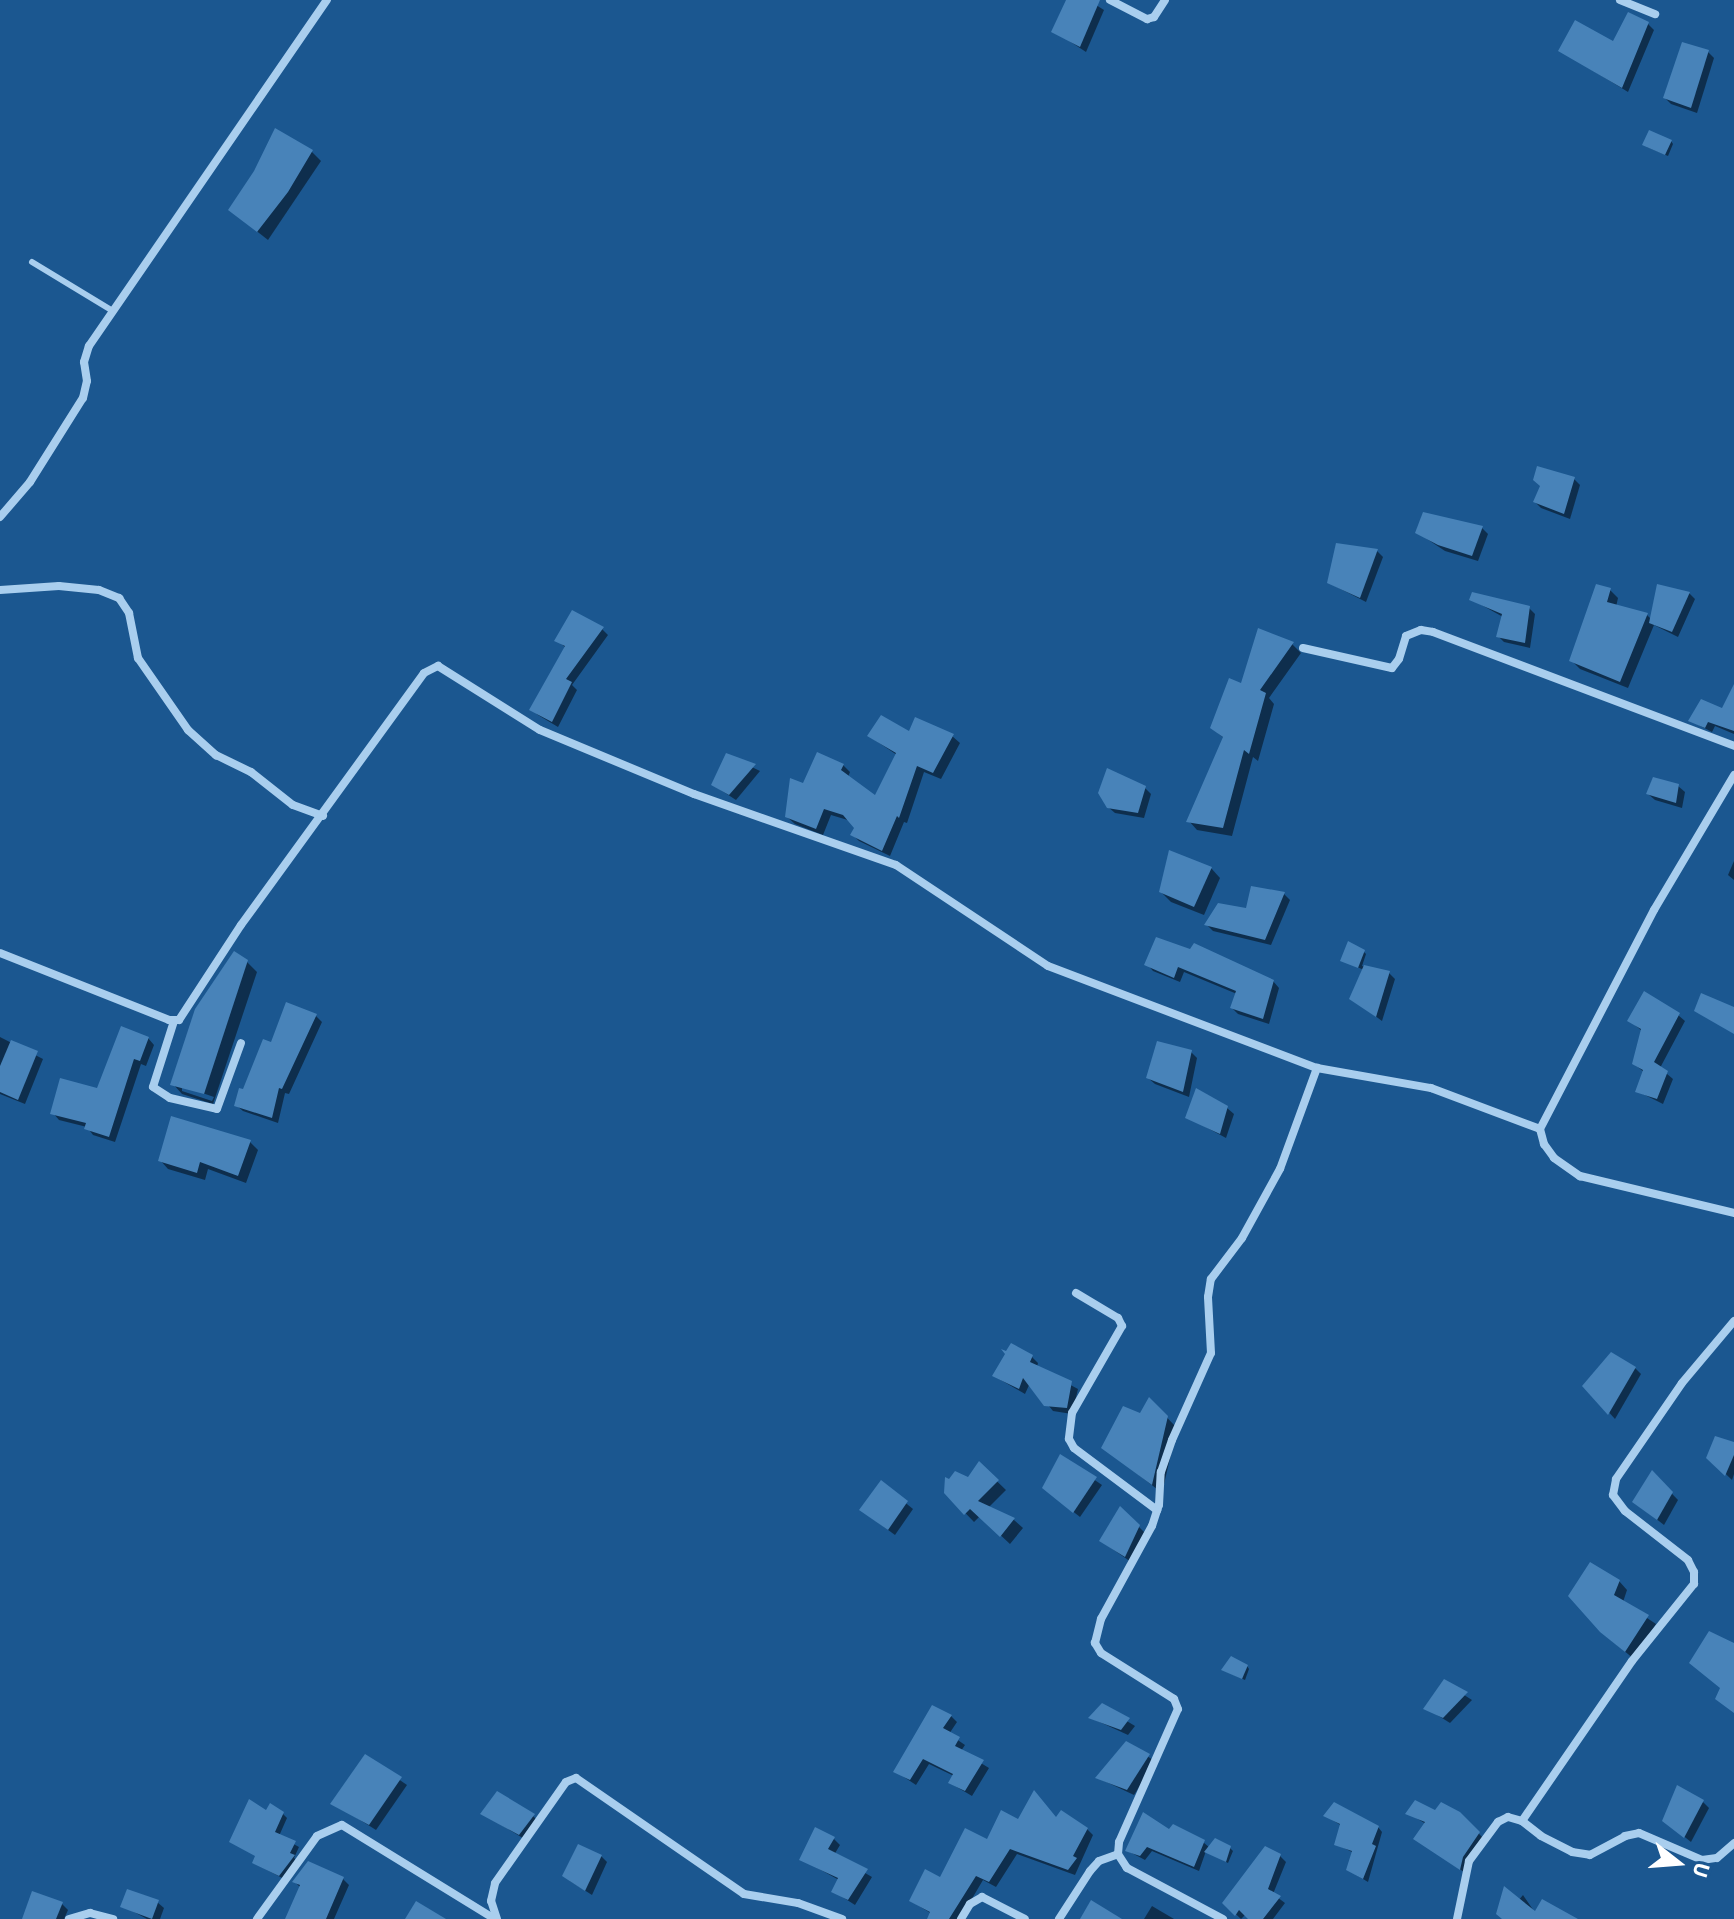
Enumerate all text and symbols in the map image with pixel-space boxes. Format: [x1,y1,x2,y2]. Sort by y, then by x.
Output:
north arrow [1638,1823,1718,1903]
text: U [1684,1858,1718,1882]

